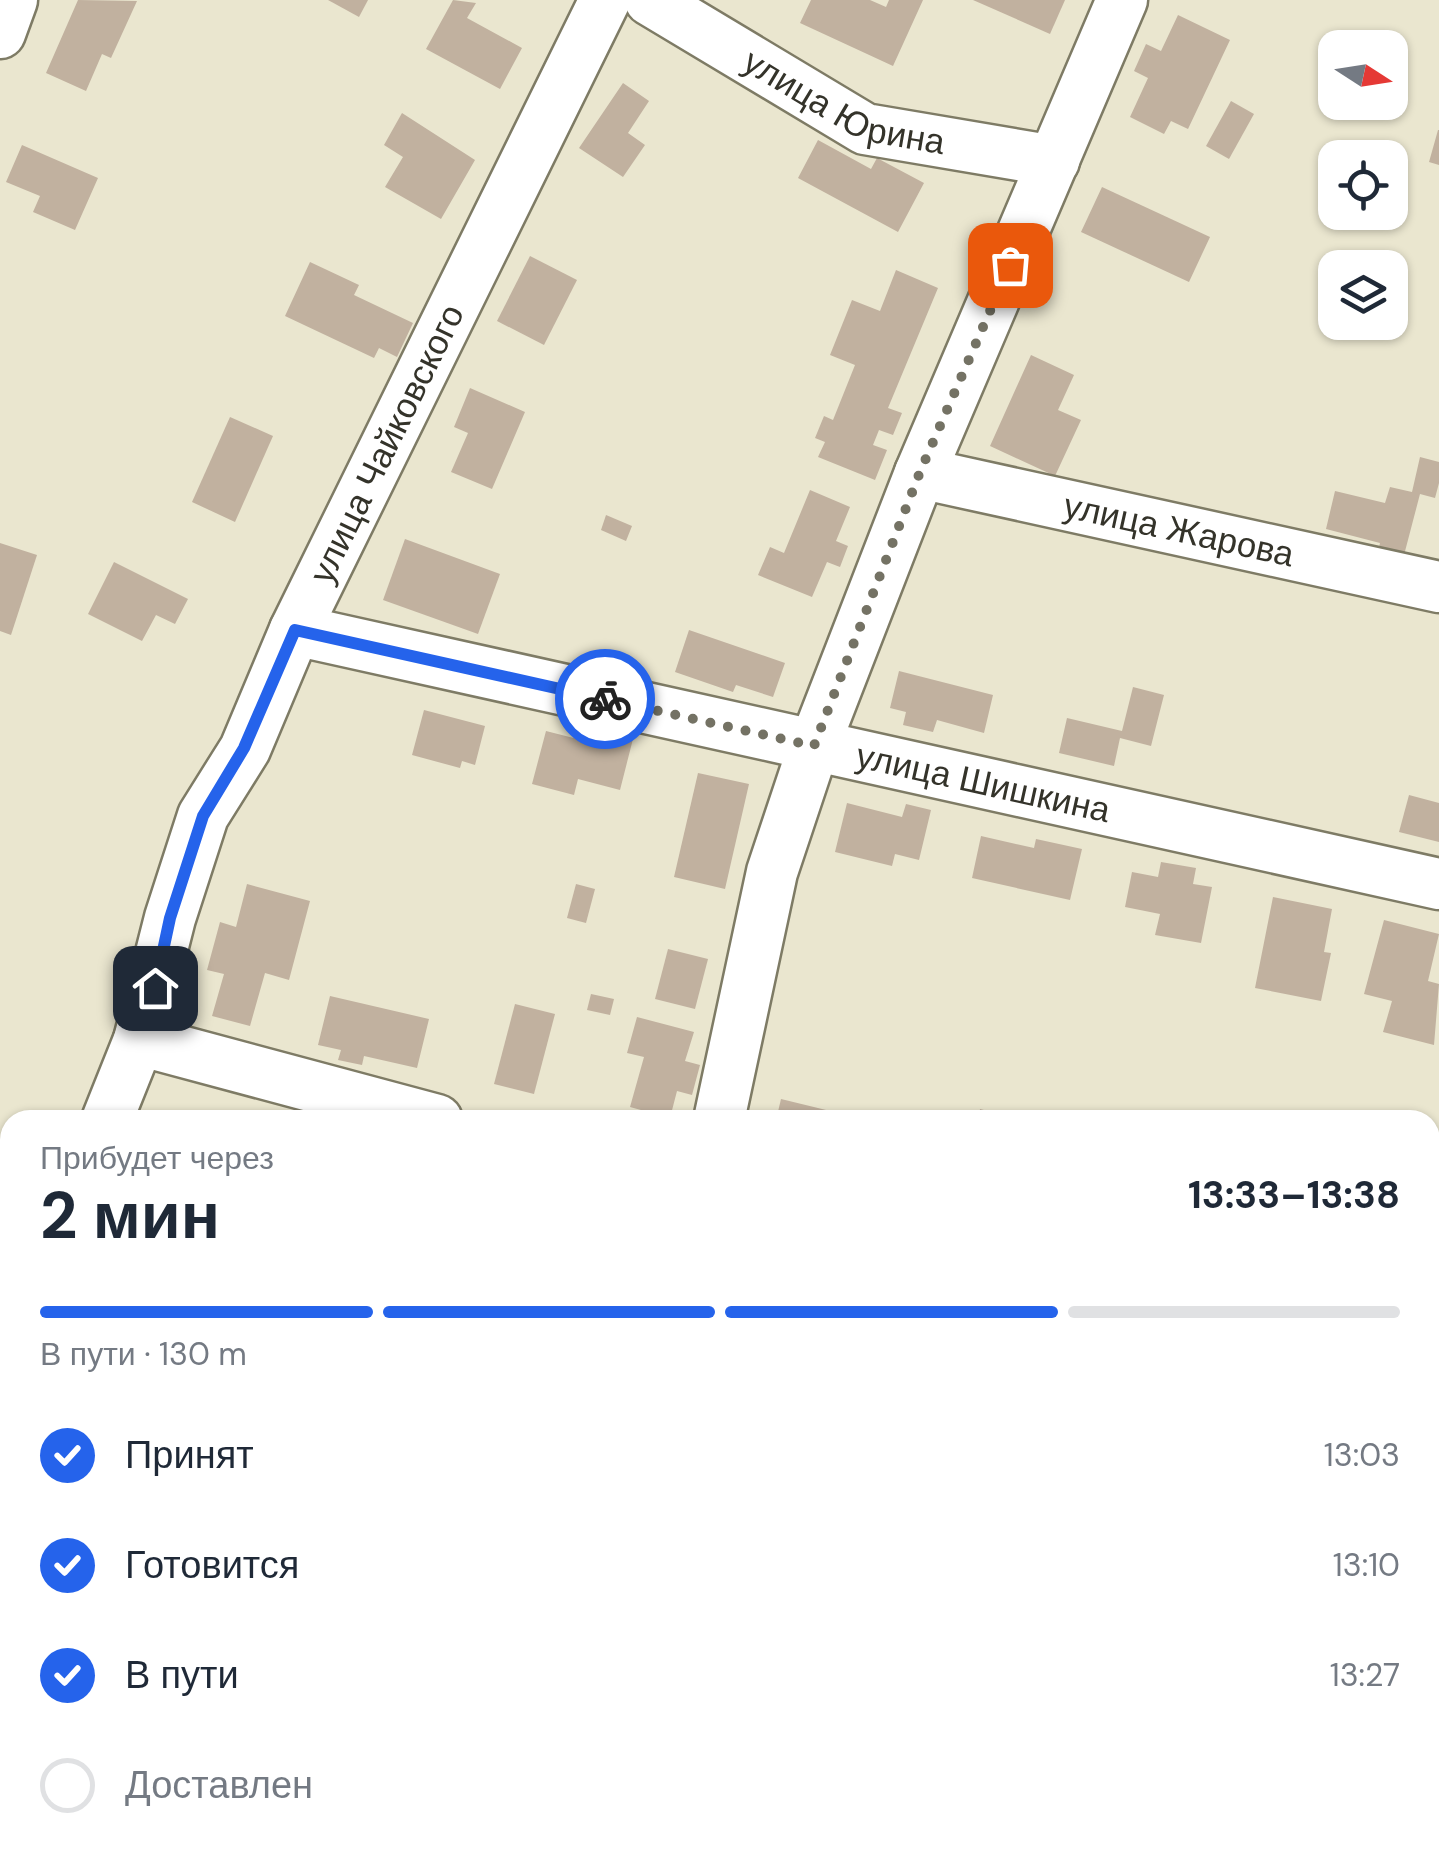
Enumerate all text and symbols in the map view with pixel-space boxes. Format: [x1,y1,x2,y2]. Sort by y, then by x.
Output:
north arrow [1318,30,1408,120]
map controls [1318,30,1408,340]
street label: улица Юрина [735,38,949,165]
button: locate [1318,140,1408,230]
pin [968,223,1053,308]
icon: bag [983,238,1038,293]
button: layers [1318,250,1408,340]
street label: улица Чайковского [299,297,475,591]
street label: улица Жарова [1059,482,1299,578]
courier [555,649,655,749]
icon: bike [578,672,633,727]
street label: улица Шишкина [852,732,1115,833]
pin [113,946,198,1031]
icon: home [128,961,183,1016]
text: Прибудет через [40,1137,274,1179]
text: 13:33–13:38 [1188,1170,1400,1220]
text: 2 мин [40,1174,220,1258]
text: В пути · 130 m [40,1333,247,1375]
icon: check [40,1428,95,1483]
text: Принят [125,1430,254,1480]
text: 13:03 [1324,1434,1400,1476]
icon: check [40,1538,95,1593]
text: Готовится [125,1540,299,1590]
text: 13:10 [1333,1544,1400,1586]
icon: check [40,1648,95,1703]
text: В пути [125,1650,239,1700]
text: 13:27 [1330,1654,1400,1696]
text: Доставлен [125,1760,313,1810]

